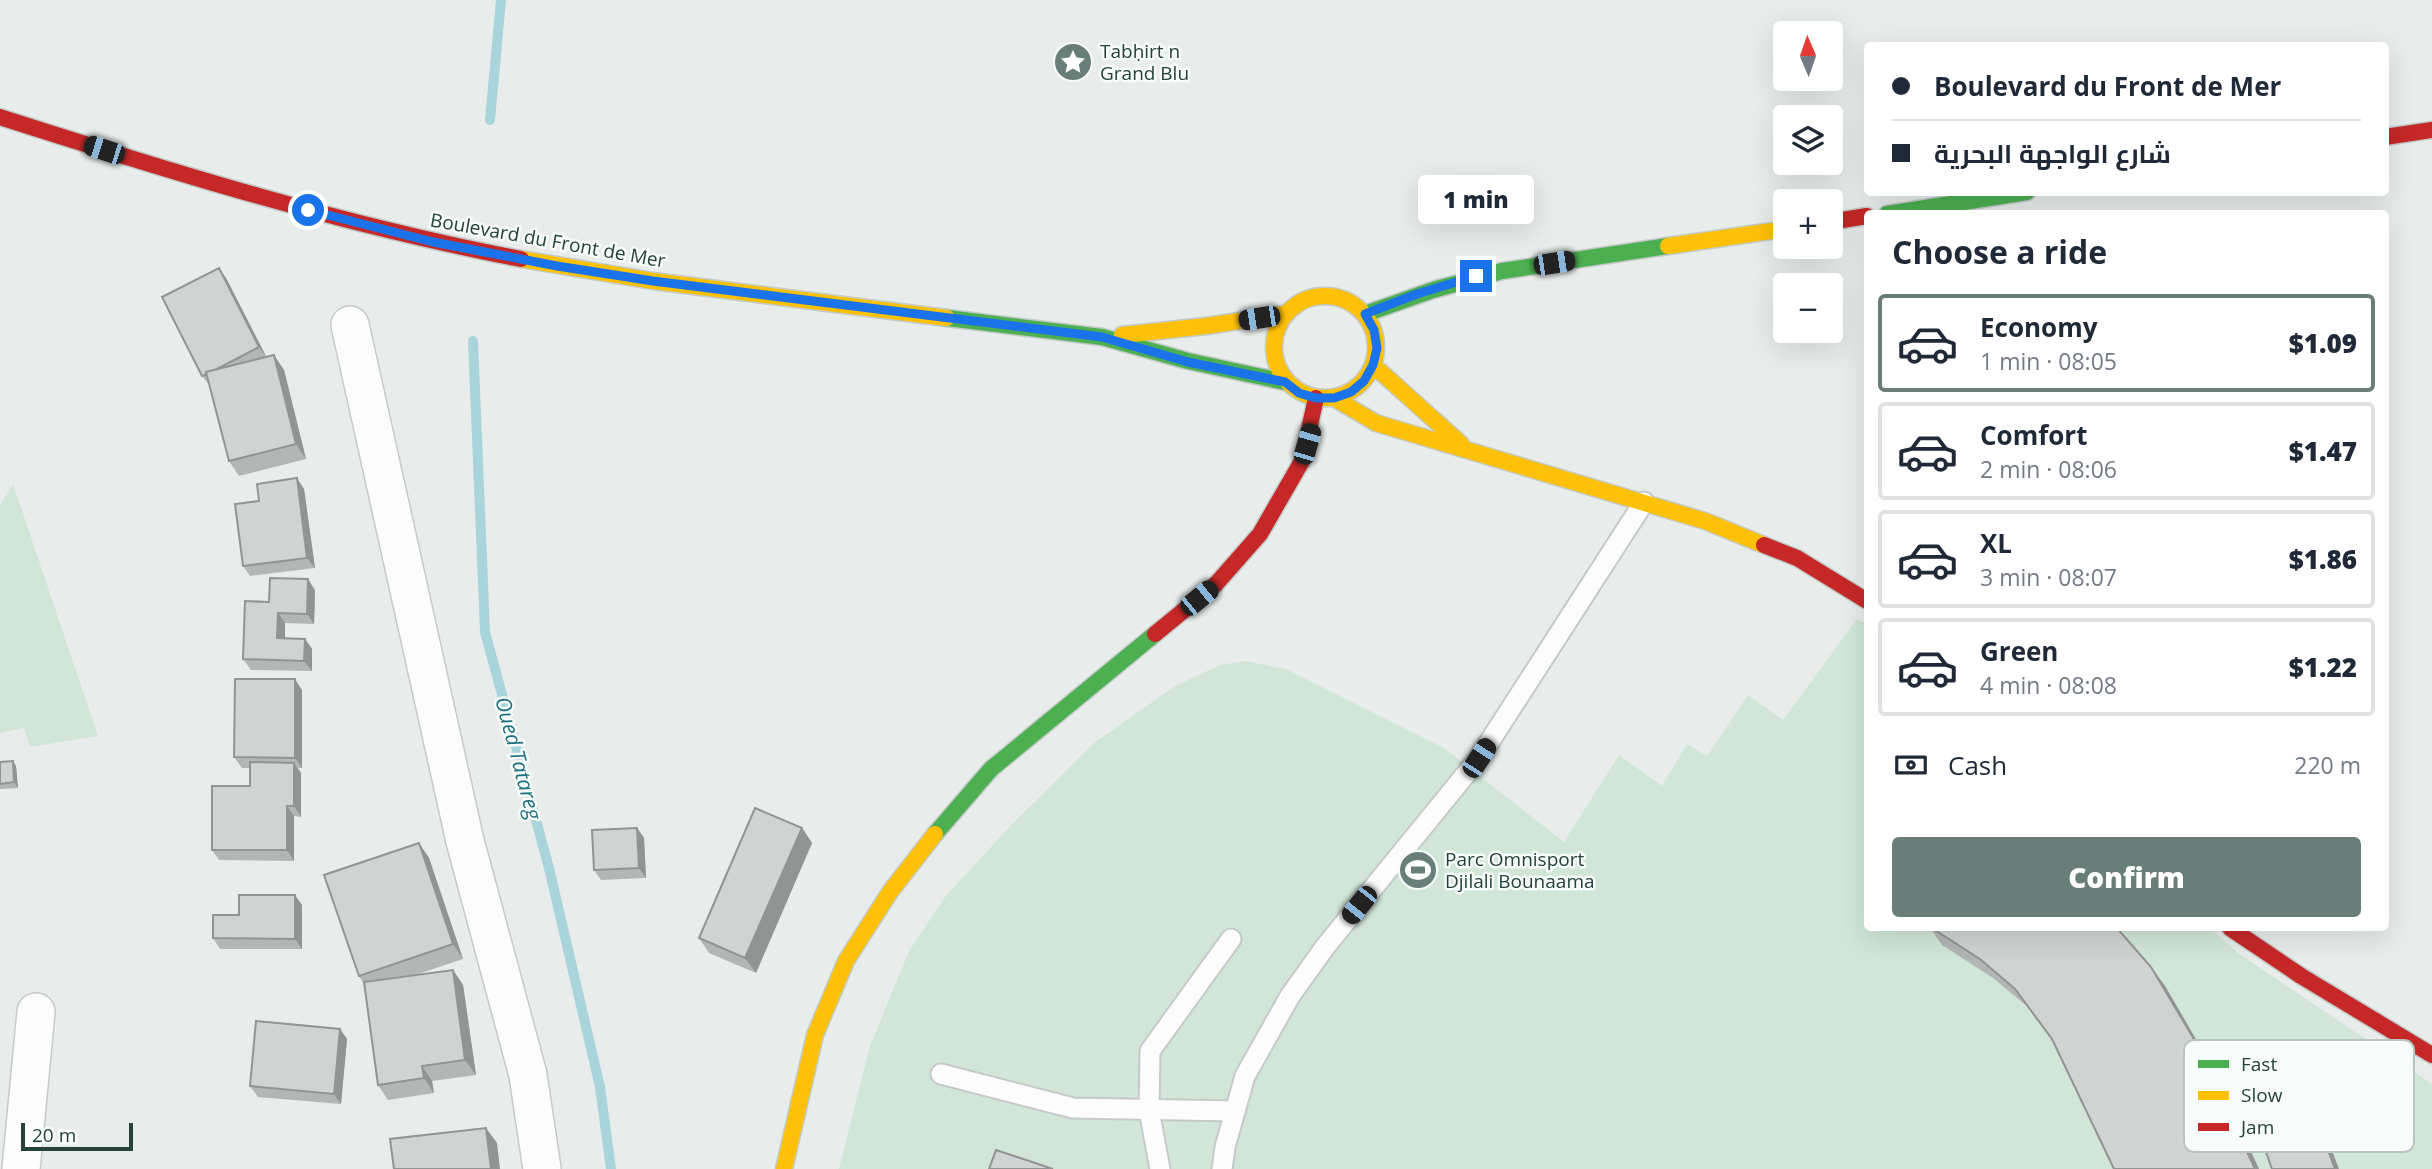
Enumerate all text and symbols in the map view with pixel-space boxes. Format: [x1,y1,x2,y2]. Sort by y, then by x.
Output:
north arrow [1773,21,1843,91]
map controls [1773,21,1843,343]
place label: Tabḥirt n Grand Blu [1100,38,1189,86]
place icon: Tabḥirt n Grand Blu [1052,41,1094,83]
text: Boulevard du Front de Mer [1934,68,2281,104]
button: layers [1773,105,1843,175]
car [81,134,128,166]
text: شارع الواجهة البحرية [1934,135,2171,171]
callout: 1 min [1418,174,1534,224]
text: 1 min [1443,183,1509,215]
button: + [1773,189,1843,259]
route start [292,194,324,226]
street label: Boulevard du Front de Mer [428,206,668,274]
text: Choose a ride [1892,230,2107,273]
car [1532,249,1577,277]
route end [1460,260,1492,292]
button: − [1773,273,1843,343]
car [1237,304,1282,332]
text: Economy [1980,309,2098,345]
icon: car [1896,312,1959,375]
text: $1.09 [2289,325,2357,361]
text: 1 min · 08:05 [1980,345,2117,377]
text: Comfort [1980,417,2087,453]
icon: car [1896,420,1959,483]
car [1292,421,1323,467]
text: $1.47 [2289,433,2357,469]
text: 2 min · 08:06 [1980,453,2117,485]
text: XL [1980,525,2012,561]
icon: car [1896,528,1959,591]
text: $1.86 [2289,541,2357,577]
text: 3 min · 08:07 [1980,561,2117,593]
car [1177,577,1222,619]
text: Green [1980,633,2058,669]
icon: car [1896,636,1959,699]
text: $1.22 [2289,649,2357,685]
text: 4 min · 08:08 [1980,669,2117,701]
water label: Oued Tatareg [489,693,549,824]
car [1459,735,1500,781]
icon: cash [1892,746,1930,784]
text: Cash [1948,747,2007,783]
text: 220 m [2294,749,2361,781]
button: Confirm [1892,837,2361,917]
place label: Parc Omnisport Djilali Bounaama [1445,846,1595,894]
sports icon: Parc Omnisport Djilali Bounaama [1397,849,1439,891]
car [1338,882,1381,928]
legend [2184,1040,2414,1152]
text: Fast [2241,1051,2277,1077]
text: Slow [2241,1082,2283,1108]
text: Jam [2239,1114,2274,1140]
scale bar [21,1120,133,1152]
text: 20 m [32,1122,76,1148]

